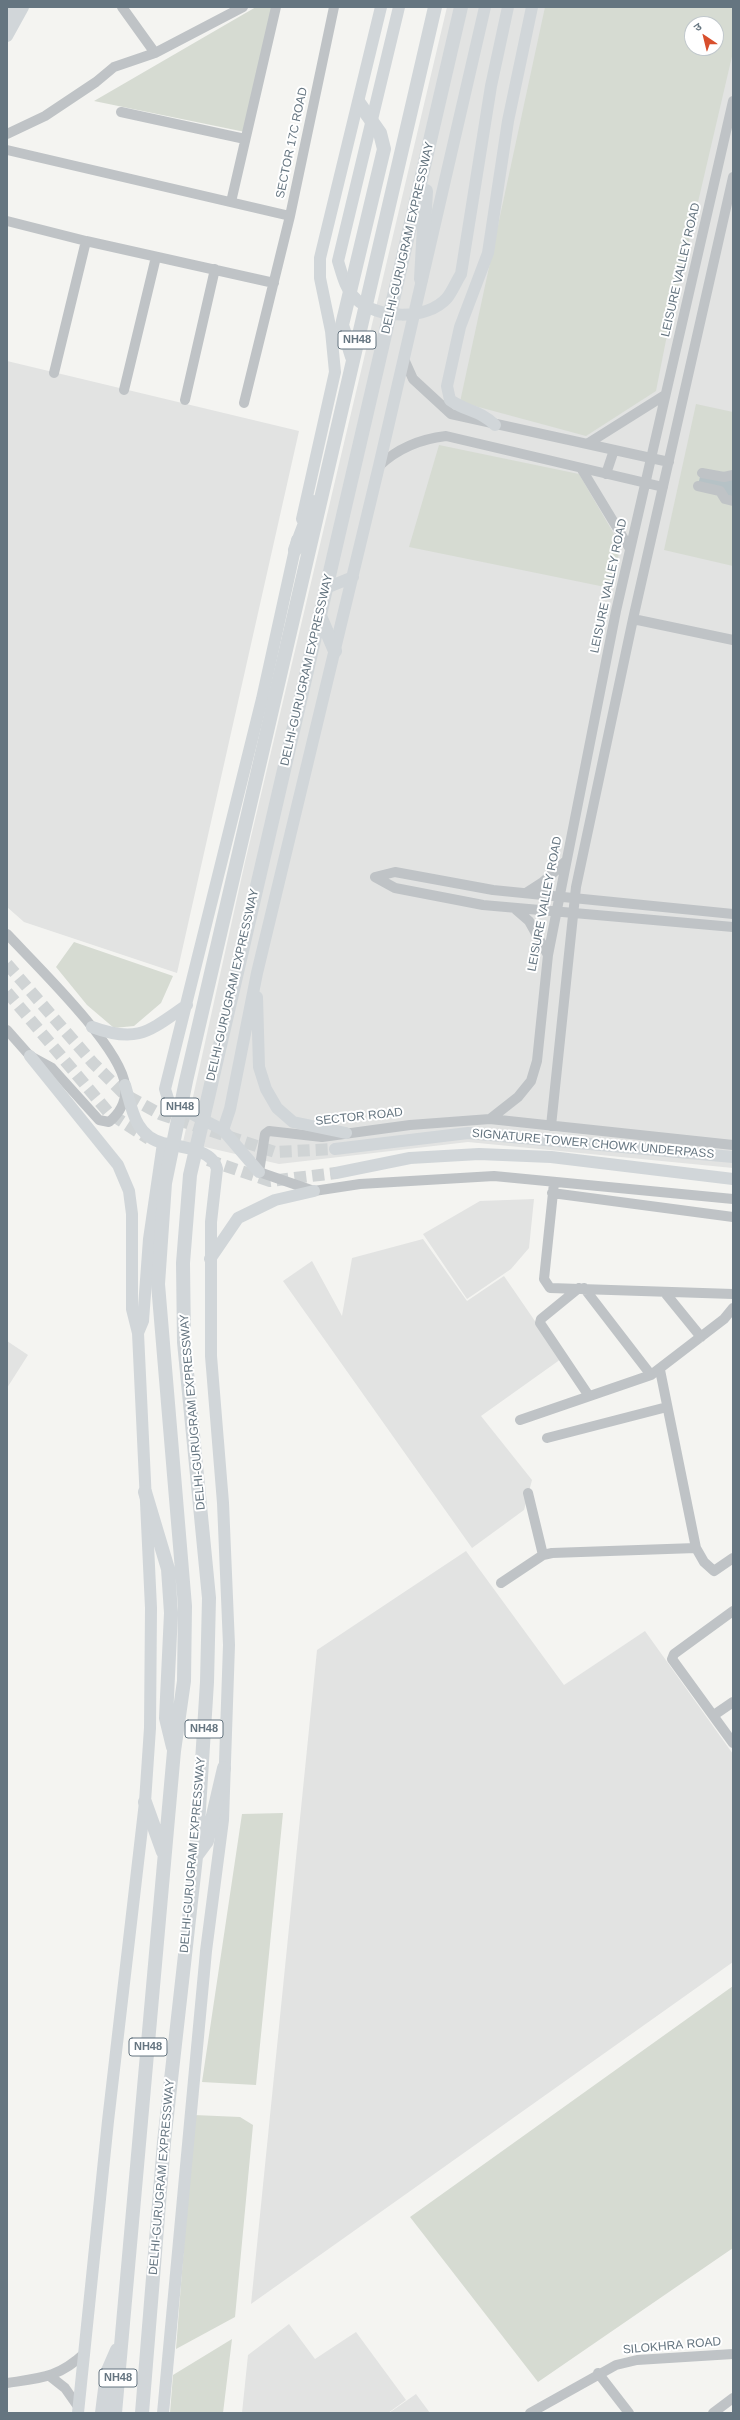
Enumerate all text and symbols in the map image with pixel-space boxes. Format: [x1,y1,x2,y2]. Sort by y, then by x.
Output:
north arrow [684,16,724,56]
text: उ [692,20,704,34]
street label: SECTOR 17C ROAD [273,86,311,200]
street label: DELHI-GURUGRAM EXPRESSWAY [379,141,437,335]
street label: LEISURE VALLEY ROAD [659,202,703,338]
road number: NH48 [338,331,376,349]
street label: LEISURE VALLEY ROAD [588,517,630,655]
street label: DELHI-GURUGRAM EXPRESSWAY [278,573,336,767]
street label: LEISURE VALLEY ROAD [525,835,565,973]
street label: DELHI-GURUGRAM EXPRESSWAY [204,888,262,1082]
road number: NH48 [161,1098,199,1116]
street label: SECTOR ROAD [315,1105,403,1129]
street label: SIGNATURE TOWER CHOWK UNDERPASS [471,1126,715,1162]
street label: DELHI-GURUGRAM EXPRESSWAY [177,1313,209,1511]
road number: NH48 [185,1720,223,1738]
street label: DELHI-GURUGRAM EXPRESSWAY [177,1756,209,1954]
road number: NH48 [129,2038,167,2056]
street label: DELHI-GURUGRAM EXPRESSWAY [146,2078,178,2276]
street label: SILOKHRA ROAD [622,2335,722,2357]
road number: NH48 [99,2369,137,2387]

